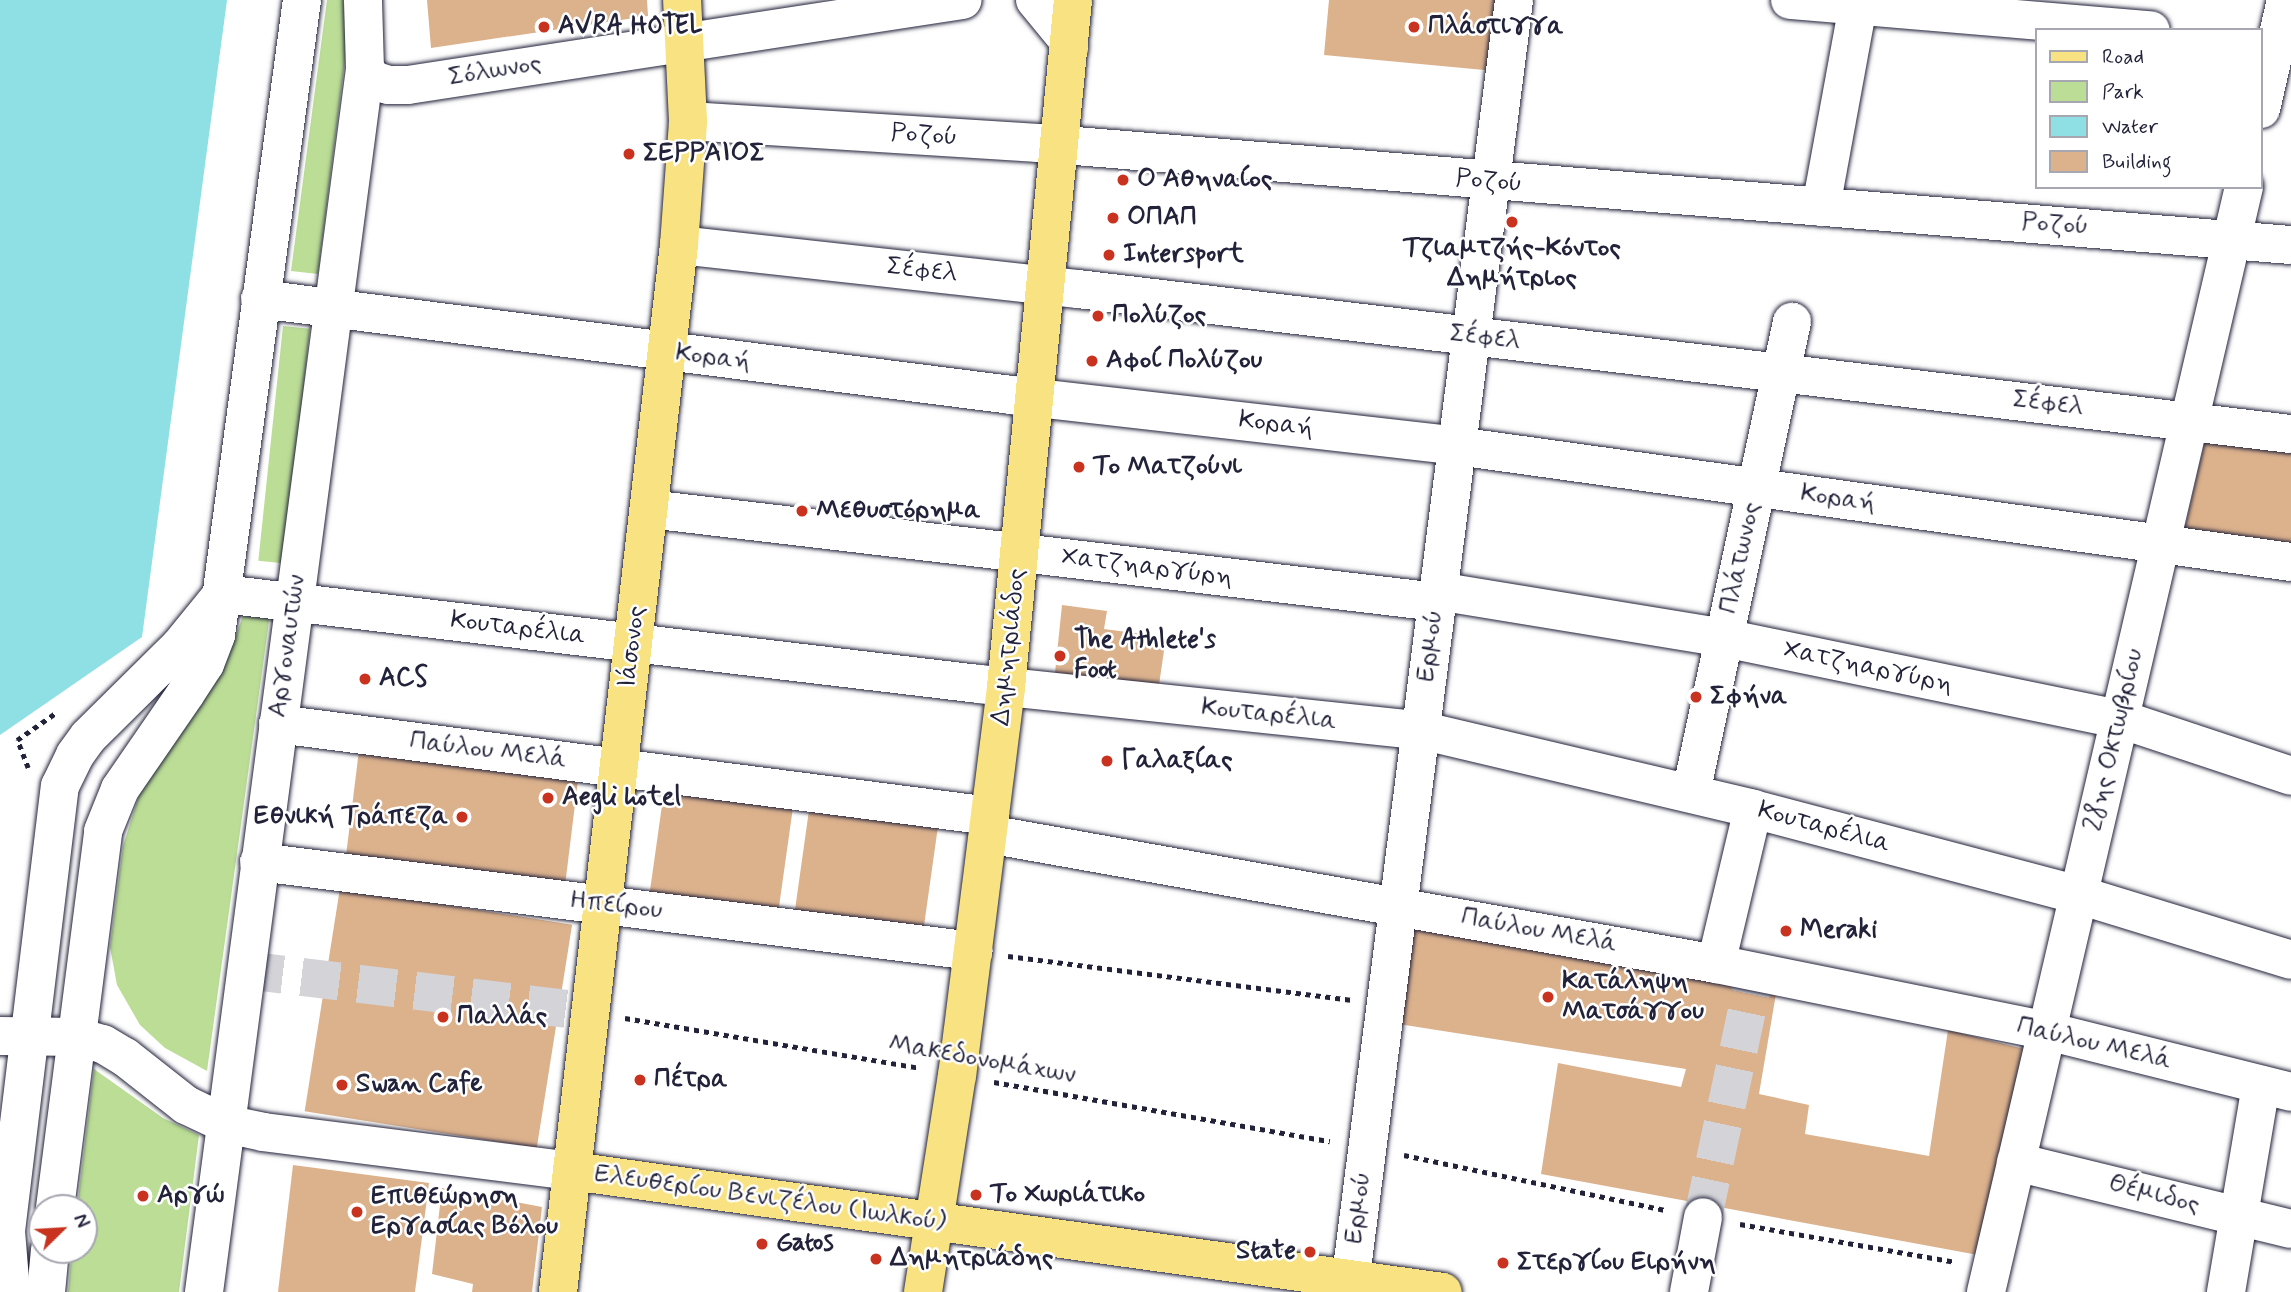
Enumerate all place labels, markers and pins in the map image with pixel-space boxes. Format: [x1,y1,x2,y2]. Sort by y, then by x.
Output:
place label: AVRA HOTEL [558,11,715,43]
place label: Πλάστιγγα [1428,11,1564,43]
marker: AVRA HOTEL [536,19,552,35]
marker: Πλάστιγγα [1406,19,1422,35]
place label: ΣΕΡΡΑΙΟΣ [643,138,765,170]
marker: ΣΕΡΡΑΙΟΣ [621,146,637,162]
place label: Ο Αθηναίος [1137,164,1272,196]
marker: Ο Αθηναίος [1115,172,1131,188]
place label: ΟΠΑΠ [1127,202,1197,234]
marker: ΟΠΑΠ [1105,210,1121,226]
marker: Τζιαμτζής-Κόντος Δημήτριος [1504,214,1520,230]
place label: Τζιαμτζής-Κόντος Δημήτριος [1403,233,1621,294]
place label: Intersport [1123,239,1244,271]
marker: Intersport [1101,247,1117,263]
place label: Πολύζος [1112,300,1206,332]
marker: Πολύζος [1090,308,1106,324]
place label: Αφοί Πολύζου [1106,345,1262,377]
marker: Αφοί Πολύζου [1084,353,1100,369]
place label: Το Ματζούνι [1093,451,1242,483]
marker: Το Ματζούνι [1071,459,1087,475]
place label: Μεθυστόρημα [816,495,980,527]
marker: Μεθυστόρημα [794,503,810,519]
place label: The Athlete's Foot [1074,625,1217,686]
marker: The Athlete's Foot [1052,648,1068,664]
place label: ACS [379,663,428,695]
marker: ACS [357,671,373,687]
place label: Σφήνα [1710,681,1787,713]
marker: Σφήνα [1688,689,1704,705]
place label: Γαλαξίας [1121,745,1233,777]
marker: Γαλαξίας [1099,753,1115,769]
place label: Aegli hotel [562,782,681,814]
marker: Aegli hotel [540,790,556,806]
place label: Εθνική Τράπεζα [254,801,448,833]
marker: Εθνική Τράπεζα [454,809,470,825]
place label: Meraki [1800,915,1877,947]
marker: Meraki [1778,923,1794,939]
place label: Κατάληψη Ματσάγγου [1562,966,1704,1028]
marker: Κατάληψη Ματσάγγου [1540,989,1556,1005]
place label: Παλλάς [457,1001,547,1033]
marker: Παλλάς [435,1009,451,1025]
place label: Πέτρα [654,1064,728,1096]
place label: Swan Cafe [356,1069,483,1101]
marker: Πέτρα [632,1072,648,1088]
marker: Swan Cafe [334,1077,350,1093]
place label: Το Χωριάτικο [990,1179,1145,1211]
place label: Αργώ [157,1180,225,1212]
place label: Επιθεώρηση Εργασίας Βόλου [371,1181,558,1242]
marker: Το Χωριάτικο [968,1187,984,1203]
marker: Αργώ [135,1188,151,1204]
marker: Επιθεώρηση Εργασίας Βόλου [349,1204,365,1220]
place label: Gatos [776,1228,834,1260]
marker: Gatos [754,1236,770,1252]
place label: State [1236,1236,1296,1268]
place label: Δημητριάδης [890,1243,1053,1275]
marker: State [1302,1244,1318,1260]
place label: Στεργίου Ειρήνη [1517,1247,1716,1279]
marker: Δημητριάδης [868,1251,884,1267]
marker: Στεργίου Ειρήνη [1495,1255,1511,1271]

